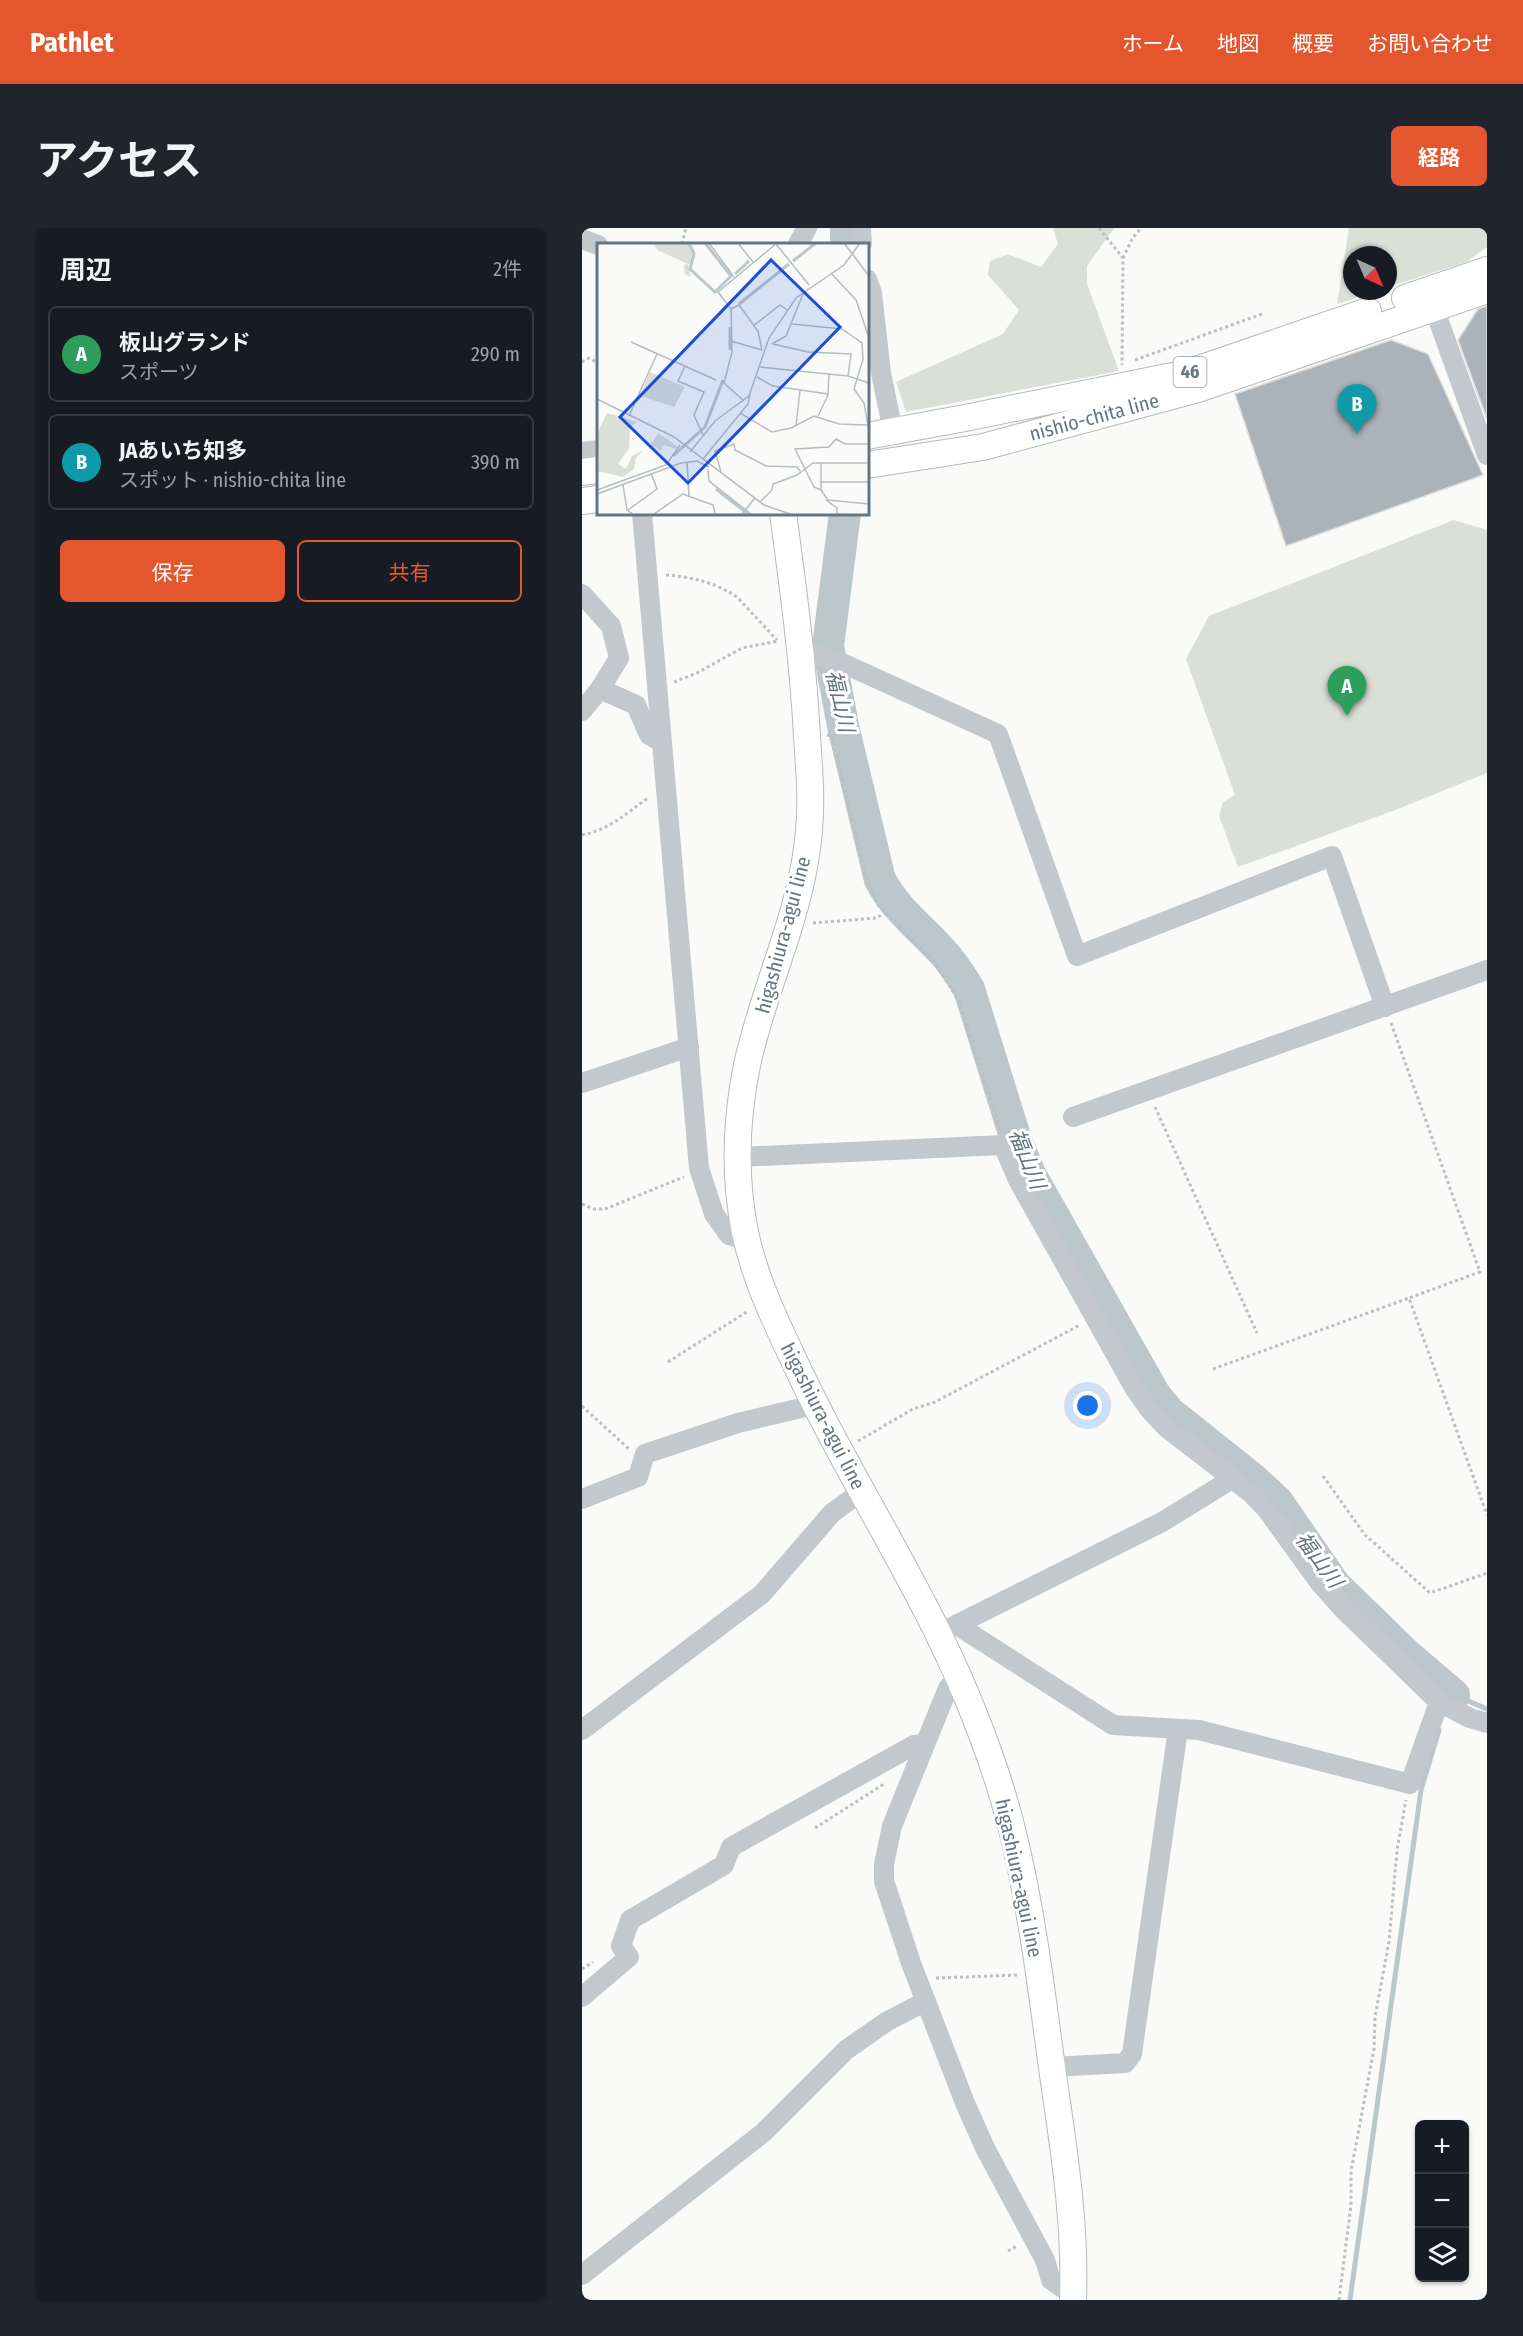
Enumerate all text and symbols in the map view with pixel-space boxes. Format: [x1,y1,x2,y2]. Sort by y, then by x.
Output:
text: Pathlet [30,26,114,59]
text: ホーム [1122,31,1184,57]
text: 地図 [1217,31,1259,57]
text: 概要 [1292,31,1334,57]
text: お問い合わせ [1367,31,1493,57]
button: 経路 [1391,126,1487,186]
text: アクセス [36,136,202,186]
inset map [597,243,868,514]
north arrow [1343,246,1397,300]
text: 周辺 [60,255,112,286]
text: 2件 [493,257,522,281]
text: 板山グランド [119,329,251,356]
text: A [76,342,87,366]
text: 290 m [471,342,520,366]
road number: 46 [1174,357,1206,387]
text: スポーツ [119,360,199,384]
pin: B [1338,384,1376,434]
street label: nishio-chita line [1026,388,1162,446]
text: JAあいち知多 [119,437,247,464]
text: B [76,450,87,474]
text: 390 m [471,450,520,474]
text: スポット · nishio-chita line [119,468,346,492]
button: 保存 [60,540,285,602]
button: 共有 [297,540,522,602]
pin: A [1328,666,1366,716]
water label: 福山川 [820,667,860,737]
street label: higashiura-agui line [750,854,816,1016]
water label: 福山川 [1003,1125,1052,1195]
street label: higashiura-agui line [776,1339,870,1493]
your location [1073,1391,1102,1420]
water label: 福山川 [1290,1527,1349,1595]
street label: higashiura-agui line [990,1796,1048,1960]
map controls [1415,2120,1469,2282]
button: + [1415,2120,1469,2174]
button: − [1415,2174,1469,2228]
button: layers [1415,2228,1469,2282]

